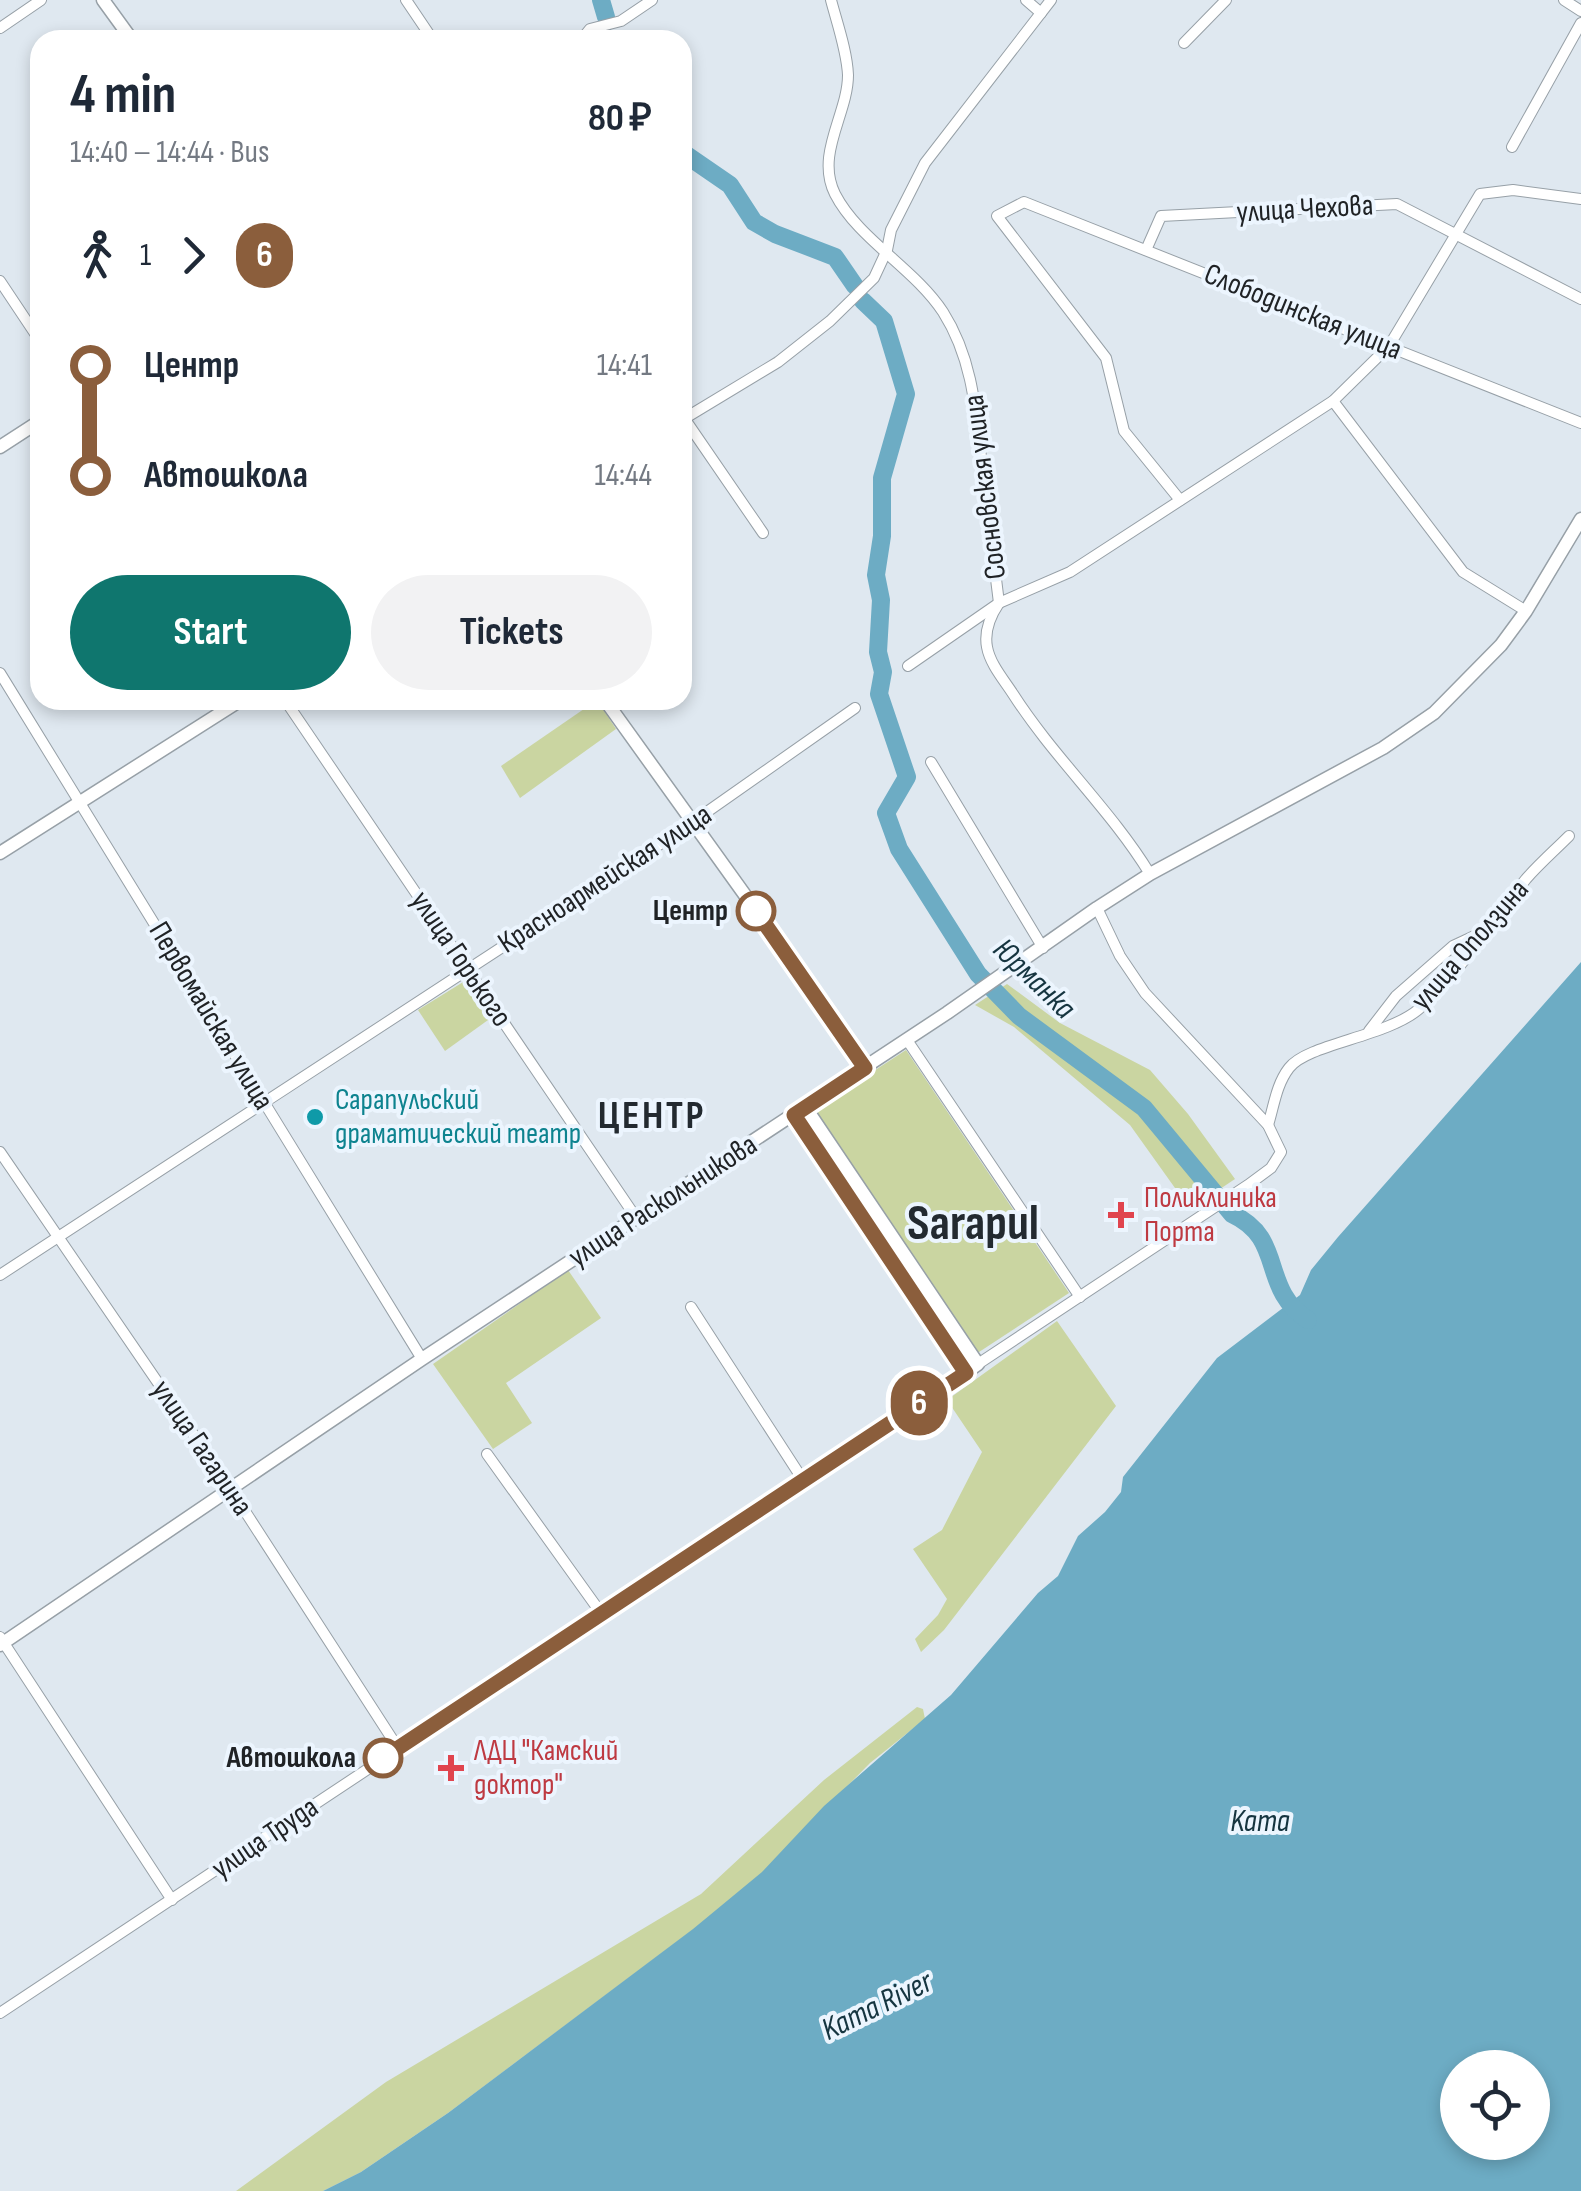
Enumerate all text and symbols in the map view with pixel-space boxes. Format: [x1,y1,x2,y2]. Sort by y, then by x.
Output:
text: 4 min [70,62,176,129]
text: 80 ₽ [588,96,652,141]
text: 14:40 – 14:44 · Bus [70,133,269,172]
street label: улица Чехова [1236,187,1374,231]
icon: walk [70,228,125,283]
icon: forward [166,228,221,283]
text: 6 [256,234,273,277]
text: 1 [140,236,151,275]
street label: Слободинская улица [1199,256,1407,368]
text: Центр [144,343,239,388]
text: 14:41 [597,346,652,385]
street label: Сосновская улица [956,393,1014,581]
text: Автошкола [144,453,308,498]
text: 14:44 [594,456,652,495]
button: Start [70,575,351,690]
button: Tickets [371,575,652,690]
street label: Красноармейская улица [492,797,718,961]
street label: улица Оползина [1403,872,1537,1018]
street label: улица Горького [402,884,520,1034]
marker: Центр [737,892,775,930]
place label: Центр [653,893,728,929]
street label: Первомайская улица [141,915,281,1117]
water label: Юрманка [985,930,1083,1028]
place label: Сарапульский драматический театр [335,1082,581,1152]
district label: ЦЕНТР [598,1092,706,1140]
marker: Сарапульский драматический театр [304,1106,326,1128]
street label: улица Раскольникова [562,1127,764,1275]
place label: Поликлиника Порта [1144,1180,1277,1250]
district label: Sarapul [907,1194,1039,1254]
marker: Поликлиника Порта [1108,1202,1134,1228]
line badge: 6 [886,1370,952,1436]
street label: улица Гагарина [144,1374,260,1522]
text: 6 [911,1382,927,1425]
place label: ЛДЦ "Камский доктор" [473,1733,618,1803]
marker: Автошкола [364,1739,402,1777]
place label: Автошкола [225,1740,356,1776]
marker: ЛДЦ "Камский доктор" [438,1755,464,1781]
street label: улица Труда [205,1789,325,1887]
water label: Kama [1230,1802,1290,1841]
water label: Kama River [815,1962,940,2049]
map controls [1440,2050,1550,2160]
button: locate [1440,2050,1550,2160]

